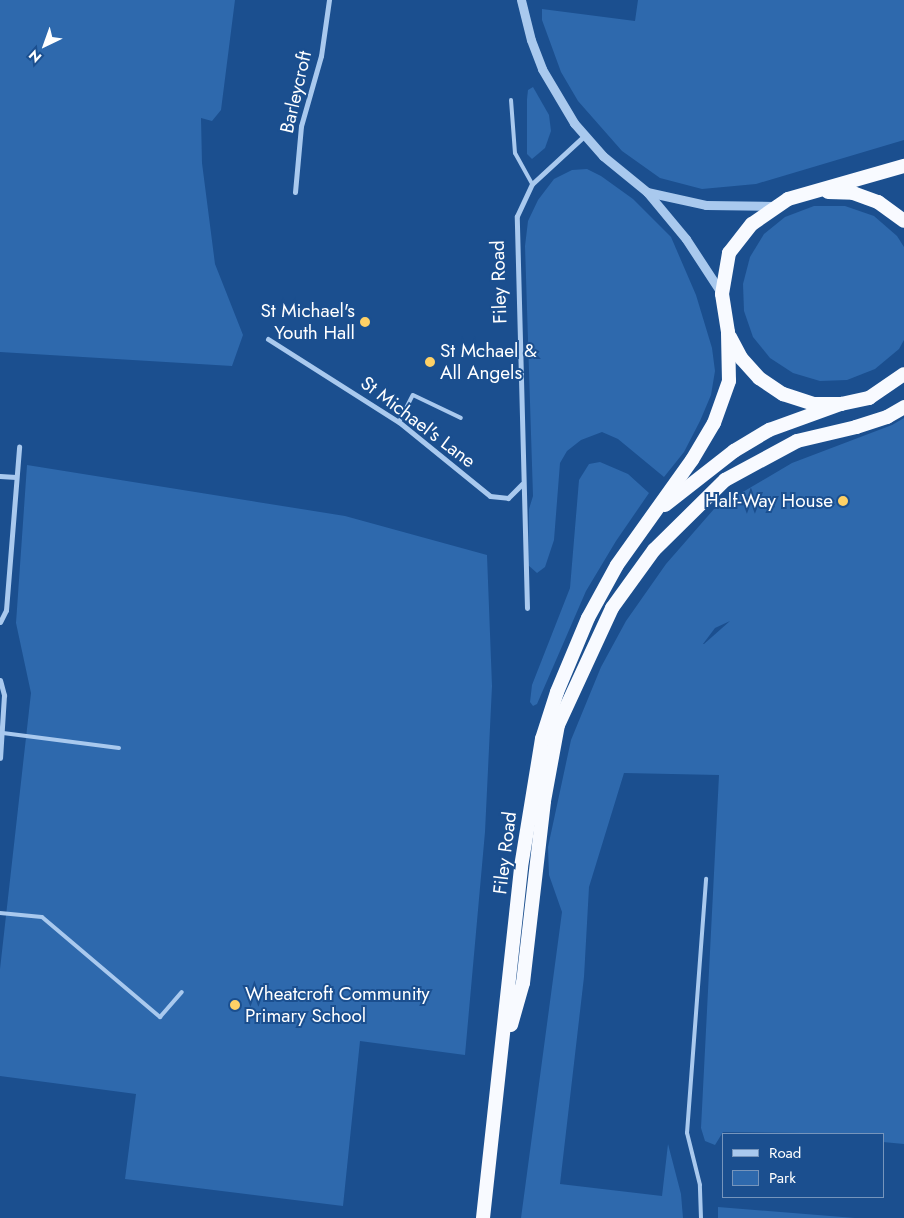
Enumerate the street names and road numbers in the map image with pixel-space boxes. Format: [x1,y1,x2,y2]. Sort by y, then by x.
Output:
street label: Barleycroft [275,49,317,135]
street label: Filey Road [486,240,512,324]
street label: St Michael's Lane [356,371,480,473]
street label: Filey Road [489,810,521,896]

